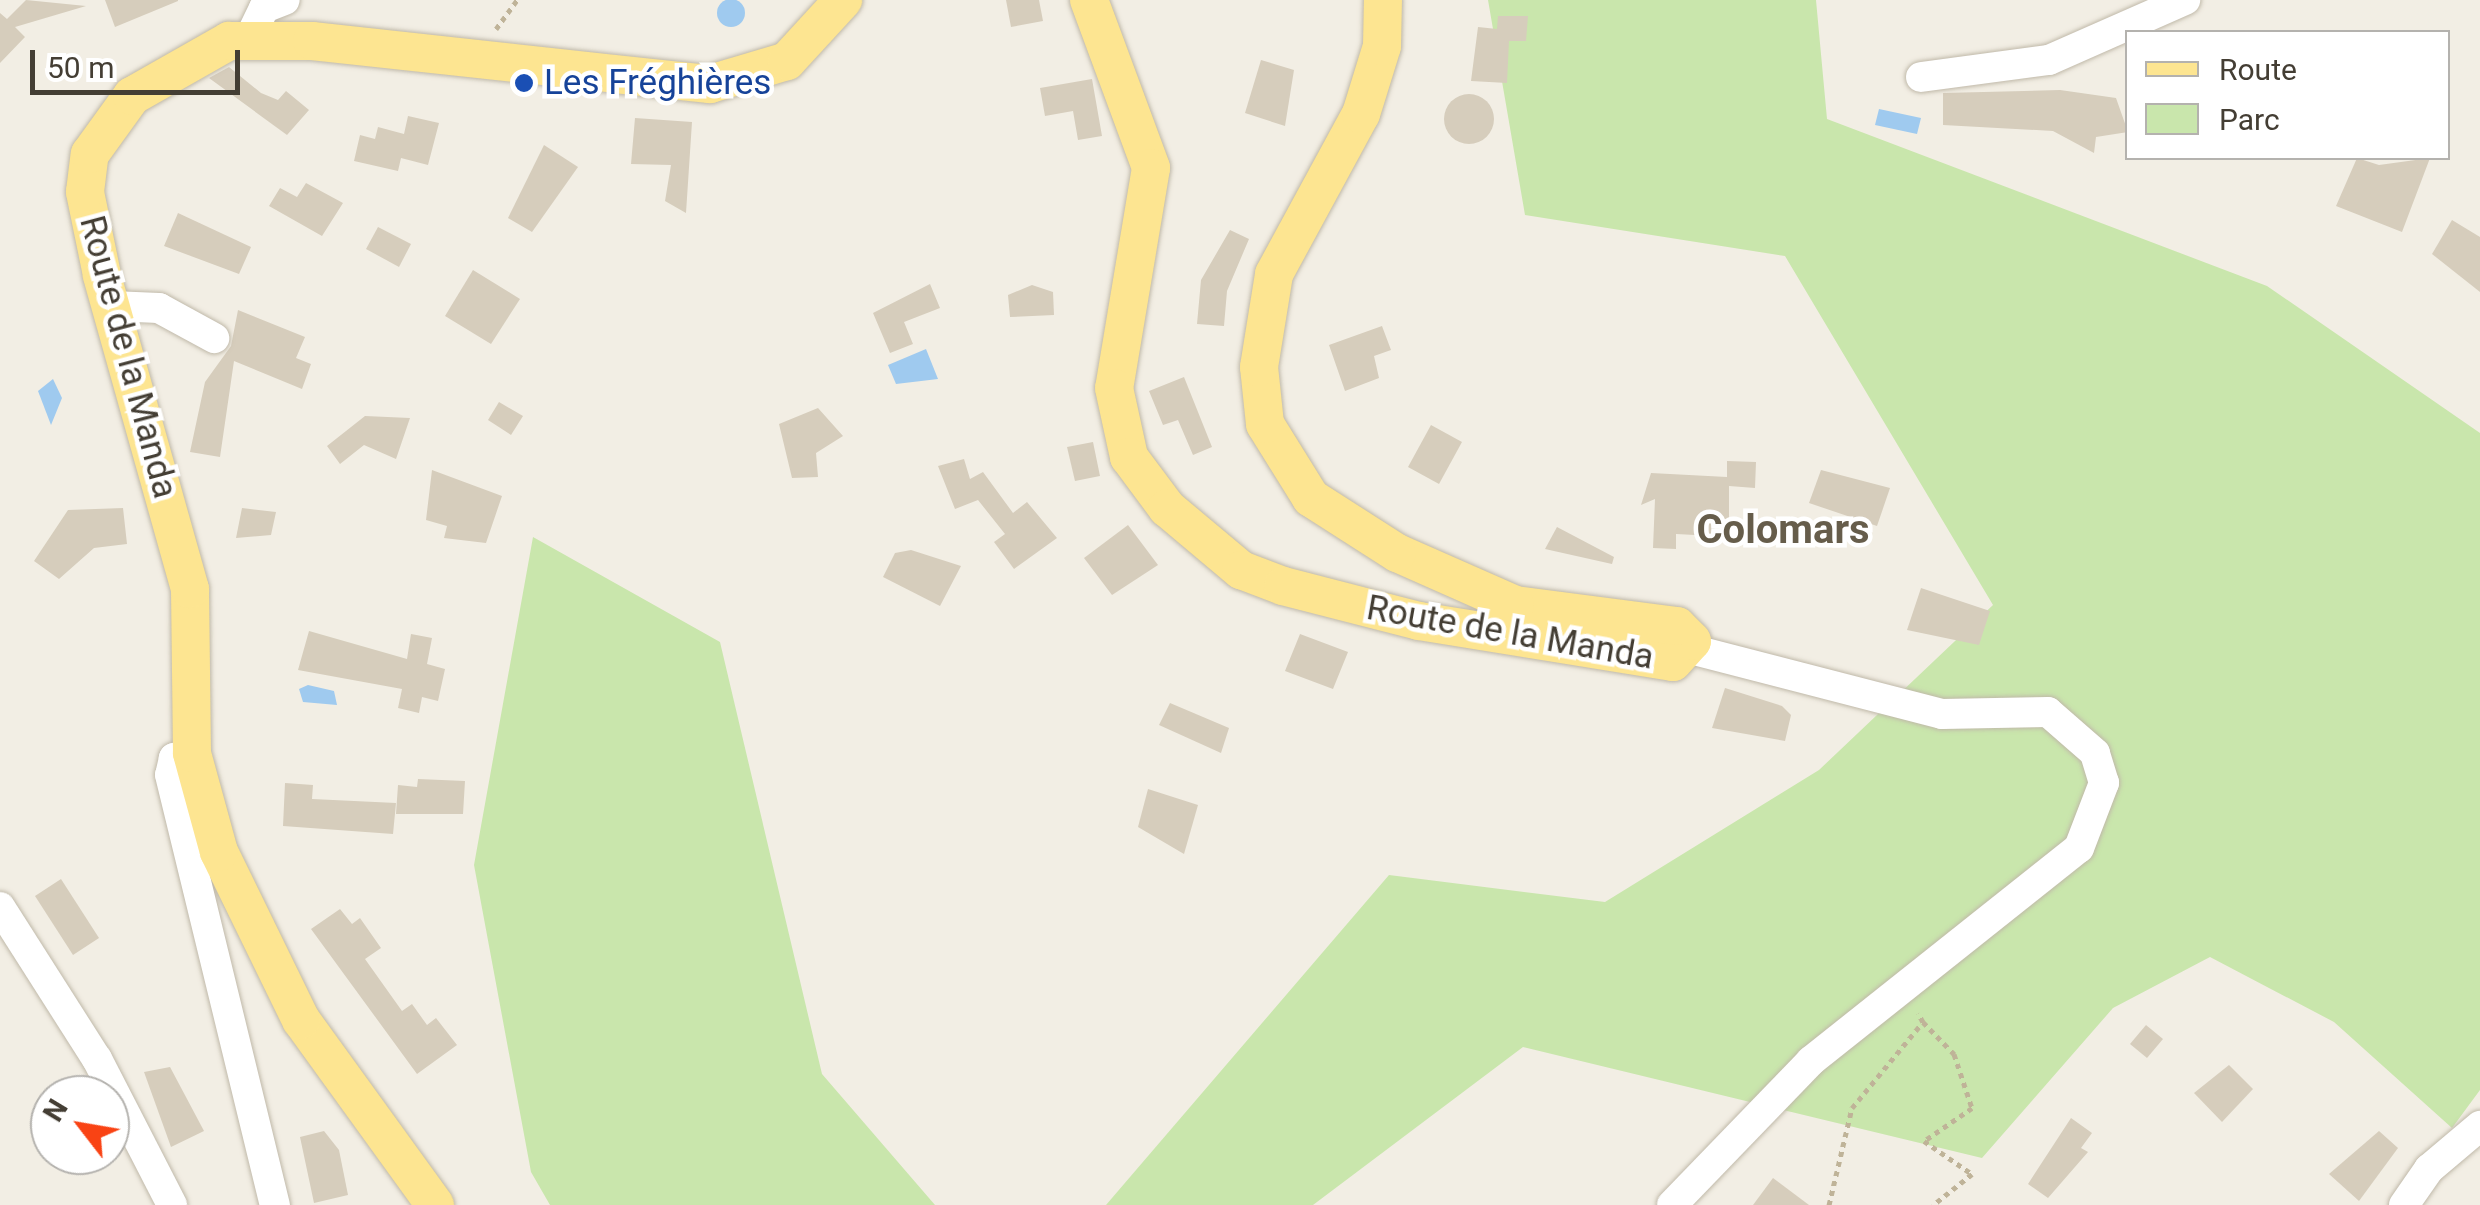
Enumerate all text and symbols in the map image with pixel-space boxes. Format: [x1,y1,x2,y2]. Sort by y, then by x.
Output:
scale bar [35,30,245,92]
legend [2125,30,2450,160]
text: 50 m [47,50,114,85]
text: Route [2219,52,2297,87]
place label: Les Fréghières [544,62,771,104]
marker: Les Fréghières [513,72,535,94]
text: Parc [2219,102,2280,137]
street label: Route de la Manda [70,211,186,503]
district label: Colomars [1696,506,1870,554]
street label: Route de la Manda [1363,587,1657,679]
north arrow [30,1075,130,1175]
text: N [36,1093,75,1127]

